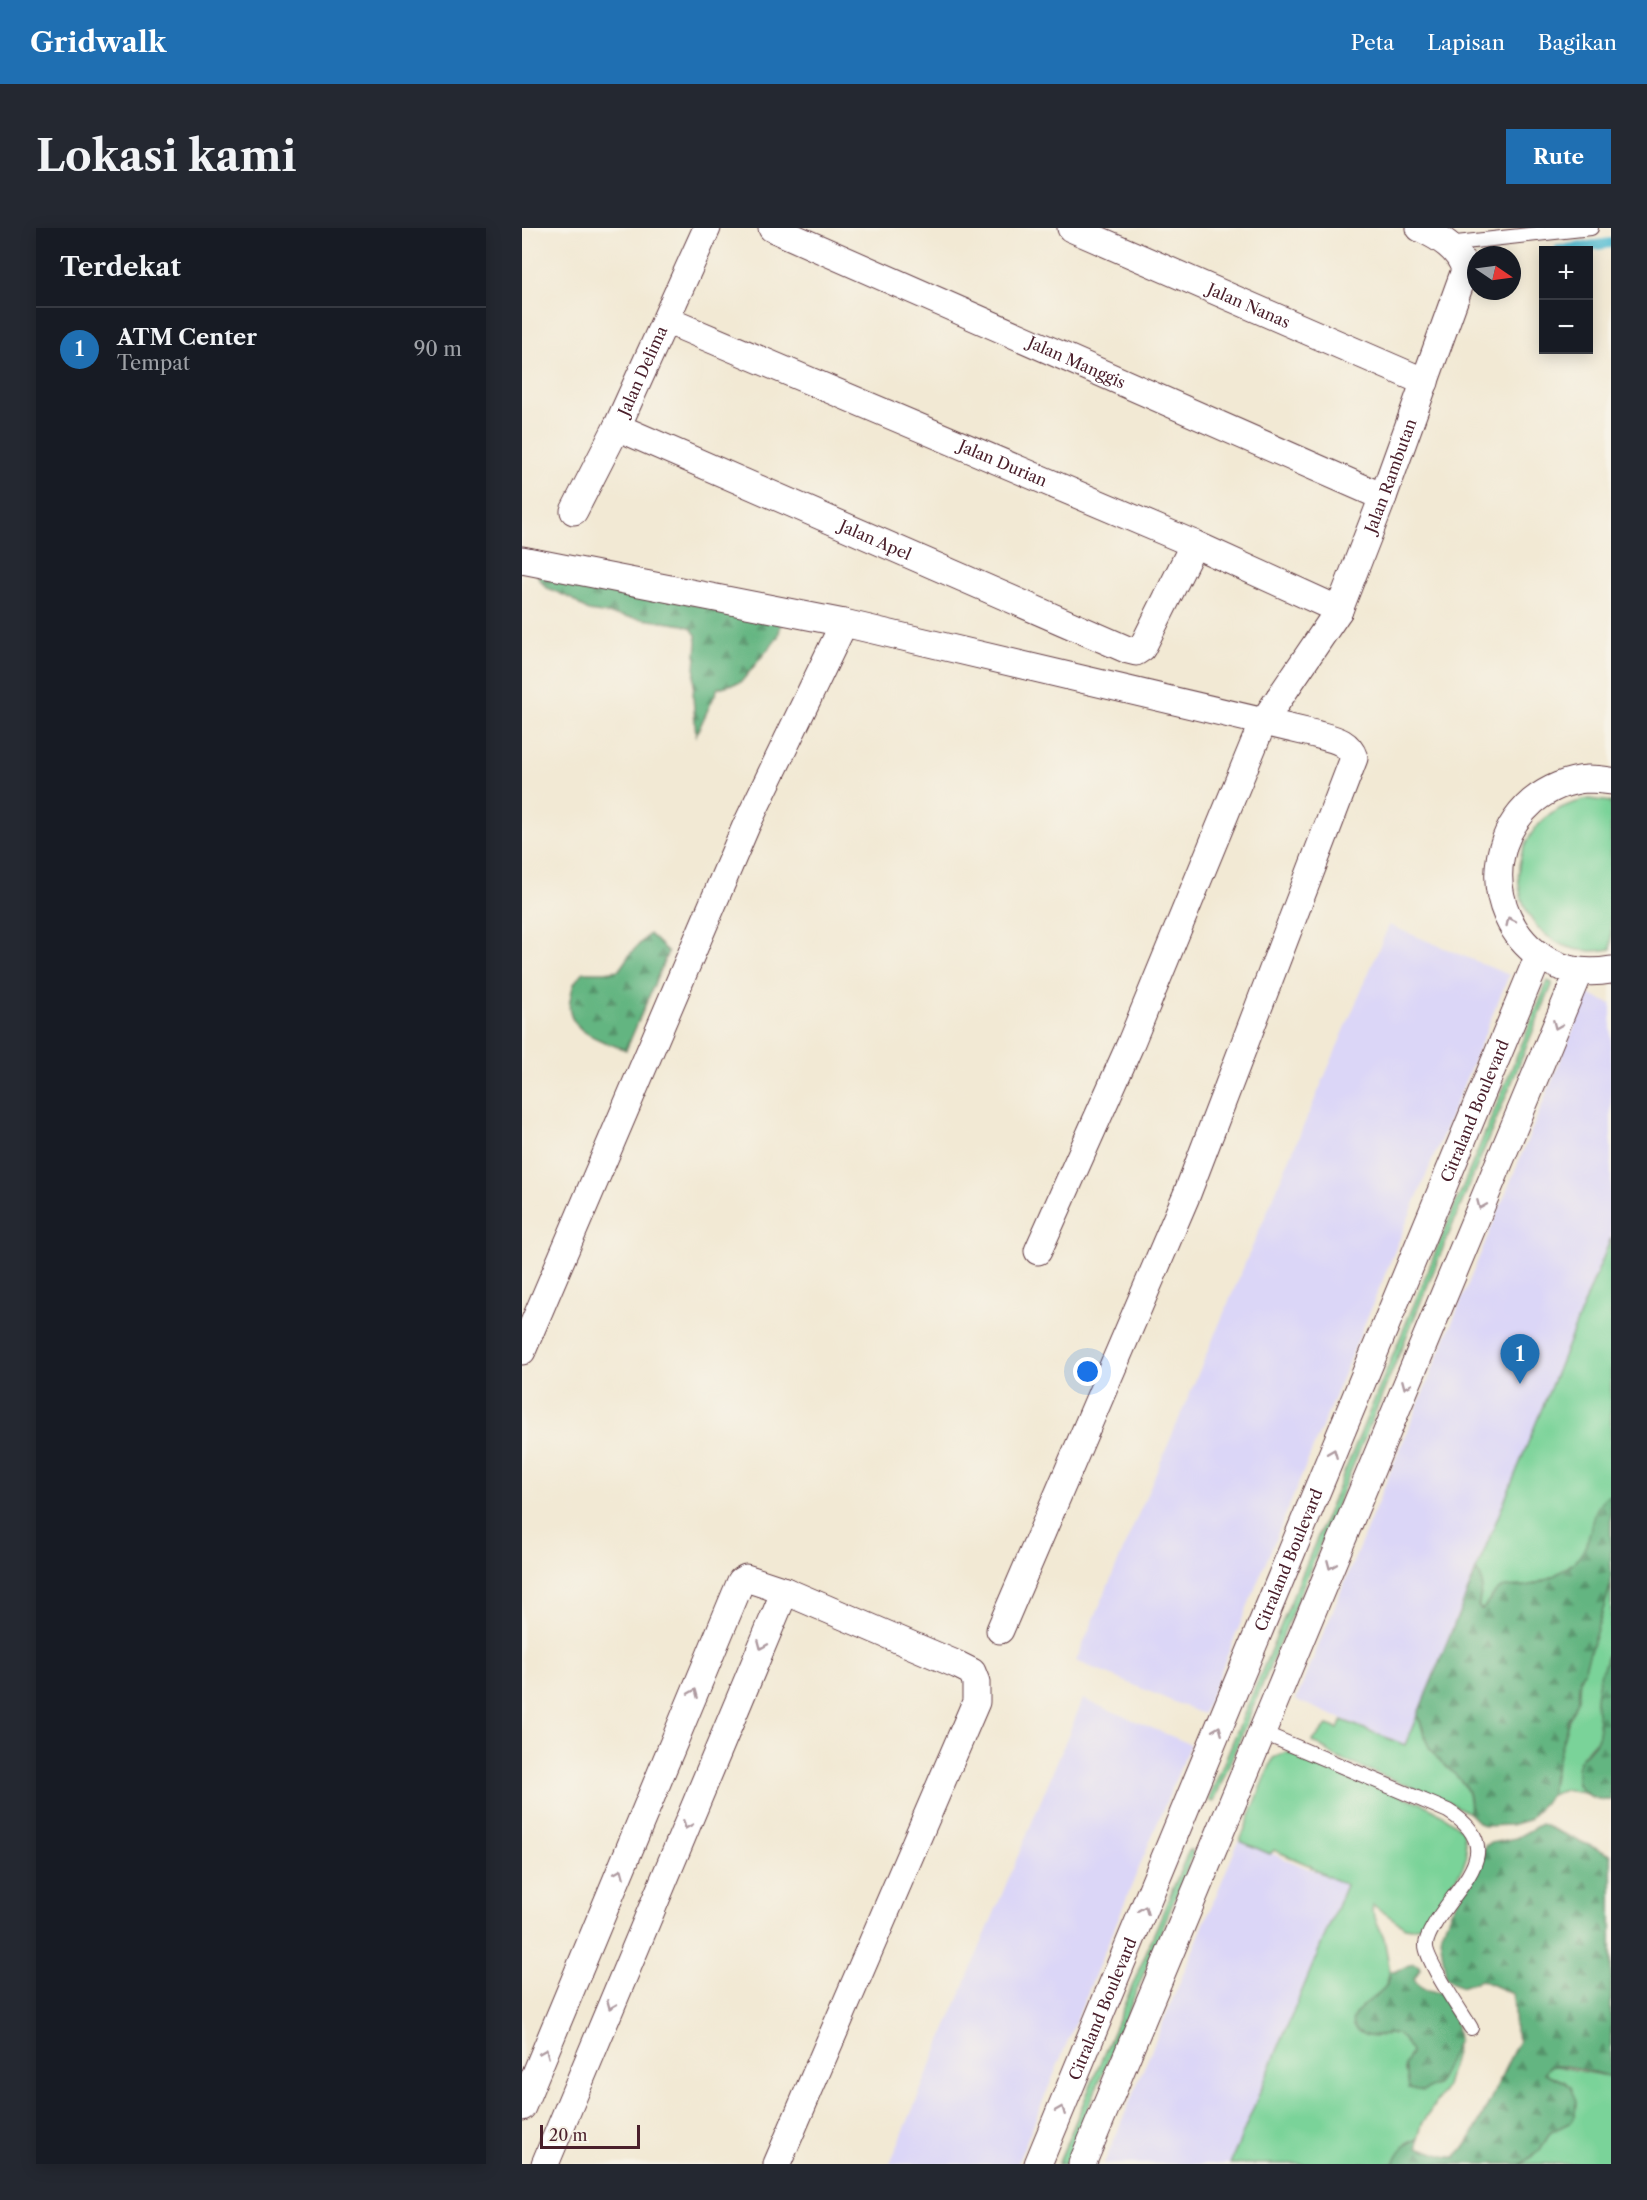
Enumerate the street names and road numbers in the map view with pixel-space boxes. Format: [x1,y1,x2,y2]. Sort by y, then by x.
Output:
street label: Jalan Nanas [1202,277,1293,332]
street label: Jalan Delima [612,322,672,422]
street label: Jalan Manggis [1022,331,1129,392]
street label: Jalan Rambutan [1359,416,1420,538]
street label: Jalan Durian [953,434,1050,491]
street label: Jalan Apel [834,514,915,564]
street label: Citraland Boulevard [1436,1036,1513,1185]
street label: Citraland Boulevard [1250,1485,1327,1634]
street label: Citraland Boulevard [1064,1934,1141,2083]

